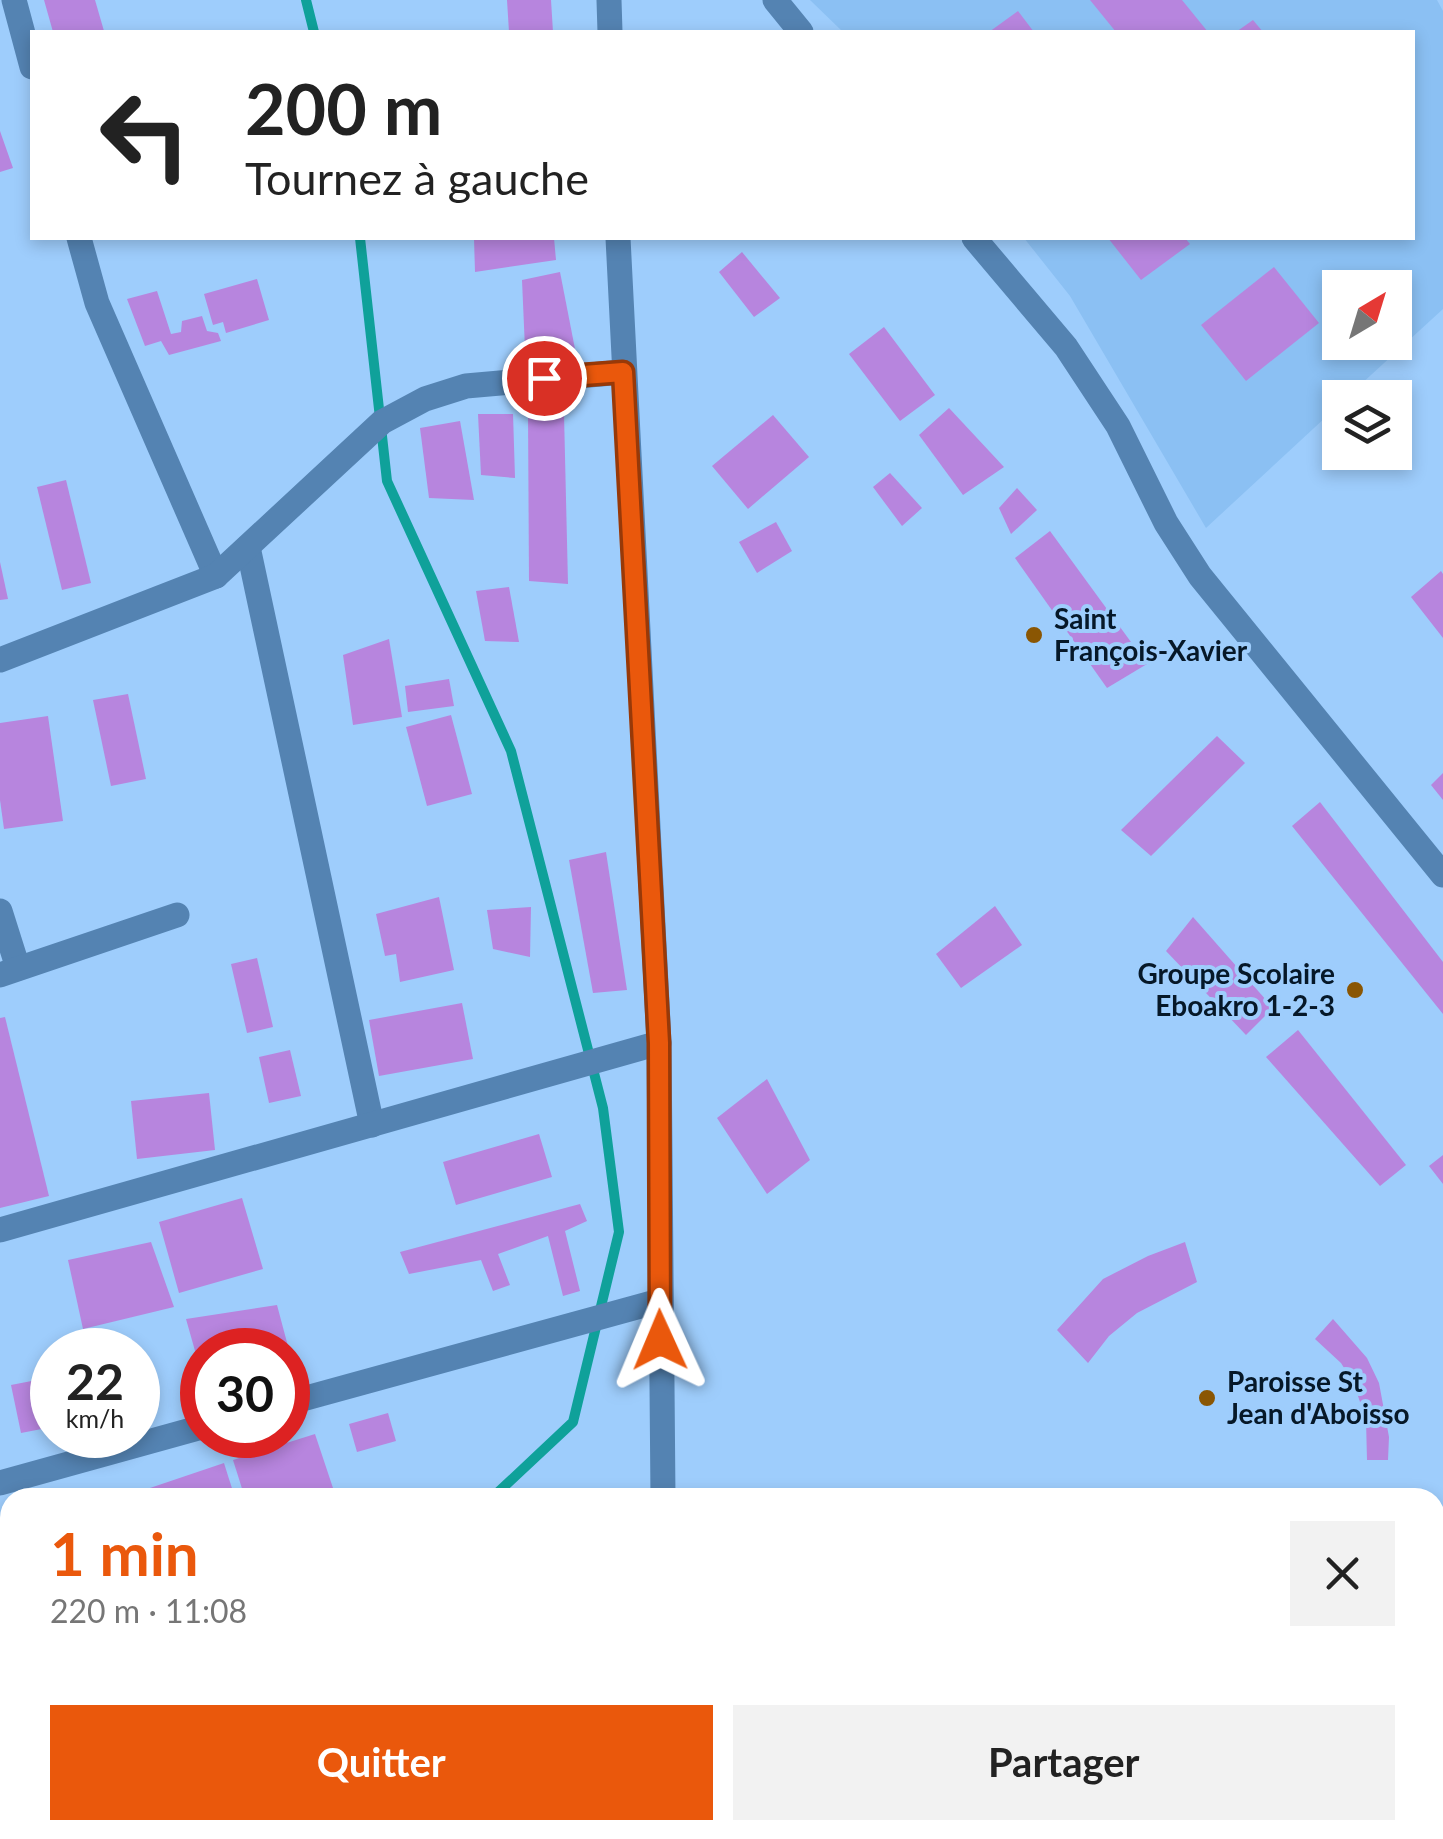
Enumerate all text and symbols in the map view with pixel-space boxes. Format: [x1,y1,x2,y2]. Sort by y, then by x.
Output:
text: 200 m [245,66,442,150]
icon: left [80,70,210,200]
text: Tournez à gauche [245,151,589,205]
north arrow [1322,270,1412,360]
map controls [1322,270,1412,470]
pin [502,336,587,421]
icon: arrive [517,351,572,406]
button: layers [1322,380,1412,470]
place label: Saint François-Xavier [1054,601,1248,667]
marker: Saint François-Xavier [1023,624,1045,646]
place label: Groupe Scolaire Eboakro 1-2-3 [1137,956,1335,1022]
marker: Groupe Scolaire Eboakro 1-2-3 [1344,979,1366,1001]
position arrow [608,1288,712,1392]
speed limit sign: 30 [180,1328,310,1458]
text: 22 [66,1351,124,1411]
place label: Paroisse St Jean d'Aboisso [1227,1364,1410,1430]
marker: Paroisse St Jean d'Aboisso [1196,1387,1218,1409]
text: km/h [66,1403,124,1433]
text: 1 min [50,1517,199,1589]
button: close [1290,1521,1395,1626]
text: 220 m · 11:08 [50,1591,247,1630]
button: Quitter [50,1705,713,1820]
button: Partager [733,1705,1395,1820]

